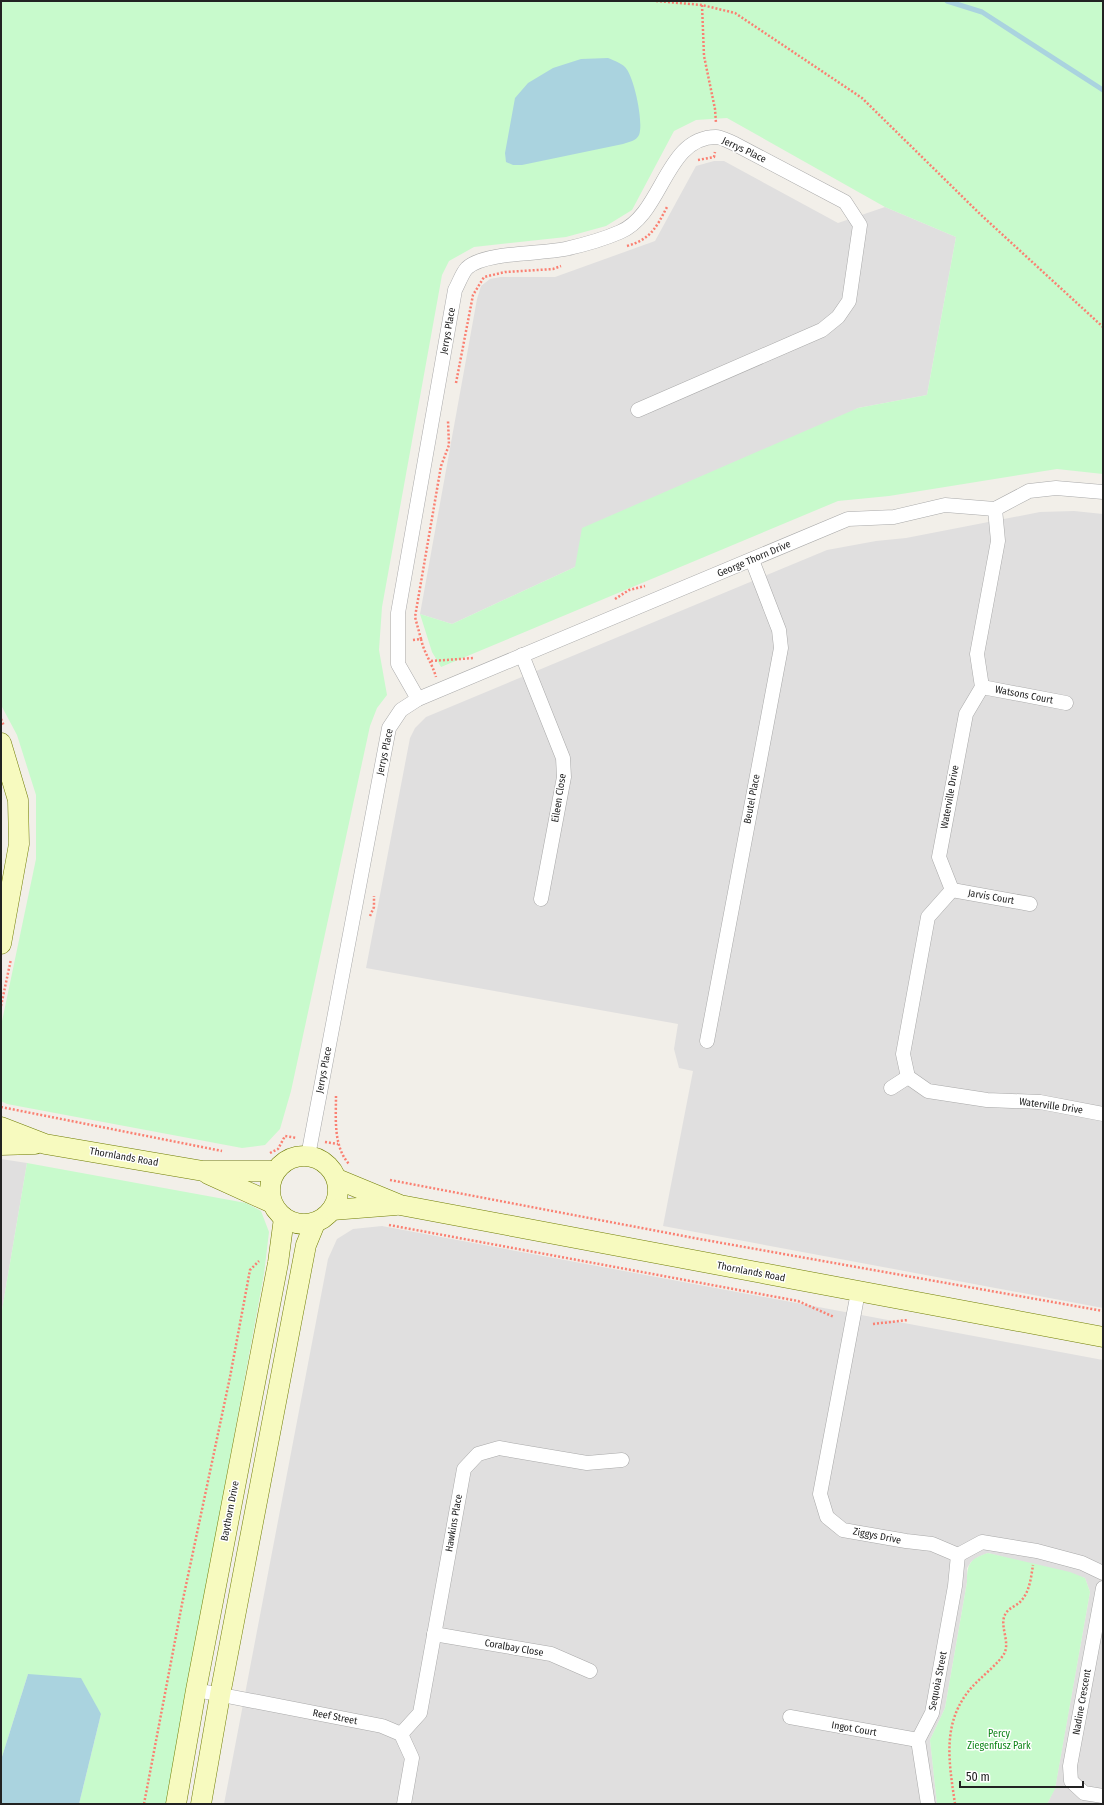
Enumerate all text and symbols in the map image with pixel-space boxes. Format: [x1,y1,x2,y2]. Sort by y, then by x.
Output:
street label: Jerrys Place [720,135,768,165]
street label: Jerrys Place [438,307,458,355]
street label: George Thorn Drive [715,538,793,580]
street label: Watsons Court [994,683,1055,707]
street label: Jerrys Place [374,728,396,776]
street label: Waterville Drive [939,764,962,830]
street label: Eileen Close [549,773,569,823]
street label: Beutel Place [741,773,763,825]
street label: Jarvis Court [967,887,1016,907]
street label: Jerrys Place [314,1046,334,1094]
street label: Waterville Drive [1018,1096,1084,1116]
street label: Thornlands Road [89,1145,159,1169]
street label: Thornlands Road [716,1259,786,1285]
street label: Baythorn Drive [218,1480,242,1542]
street label: Hawkins Place [443,1493,465,1553]
street label: Ziggys Drive [852,1525,902,1547]
street label: Coralbay Close [484,1637,544,1659]
street label: Sequoia Street [926,1650,950,1712]
street label: Nadine Crescent [1070,1668,1094,1736]
street label: Reef Street [312,1707,359,1727]
street label: Ingot Court [831,1719,878,1739]
park label: Percy Ziegenfusz Park [967,1728,1031,1752]
scale bar [960,1763,1083,1789]
text: 50 m [966,1770,990,1784]

